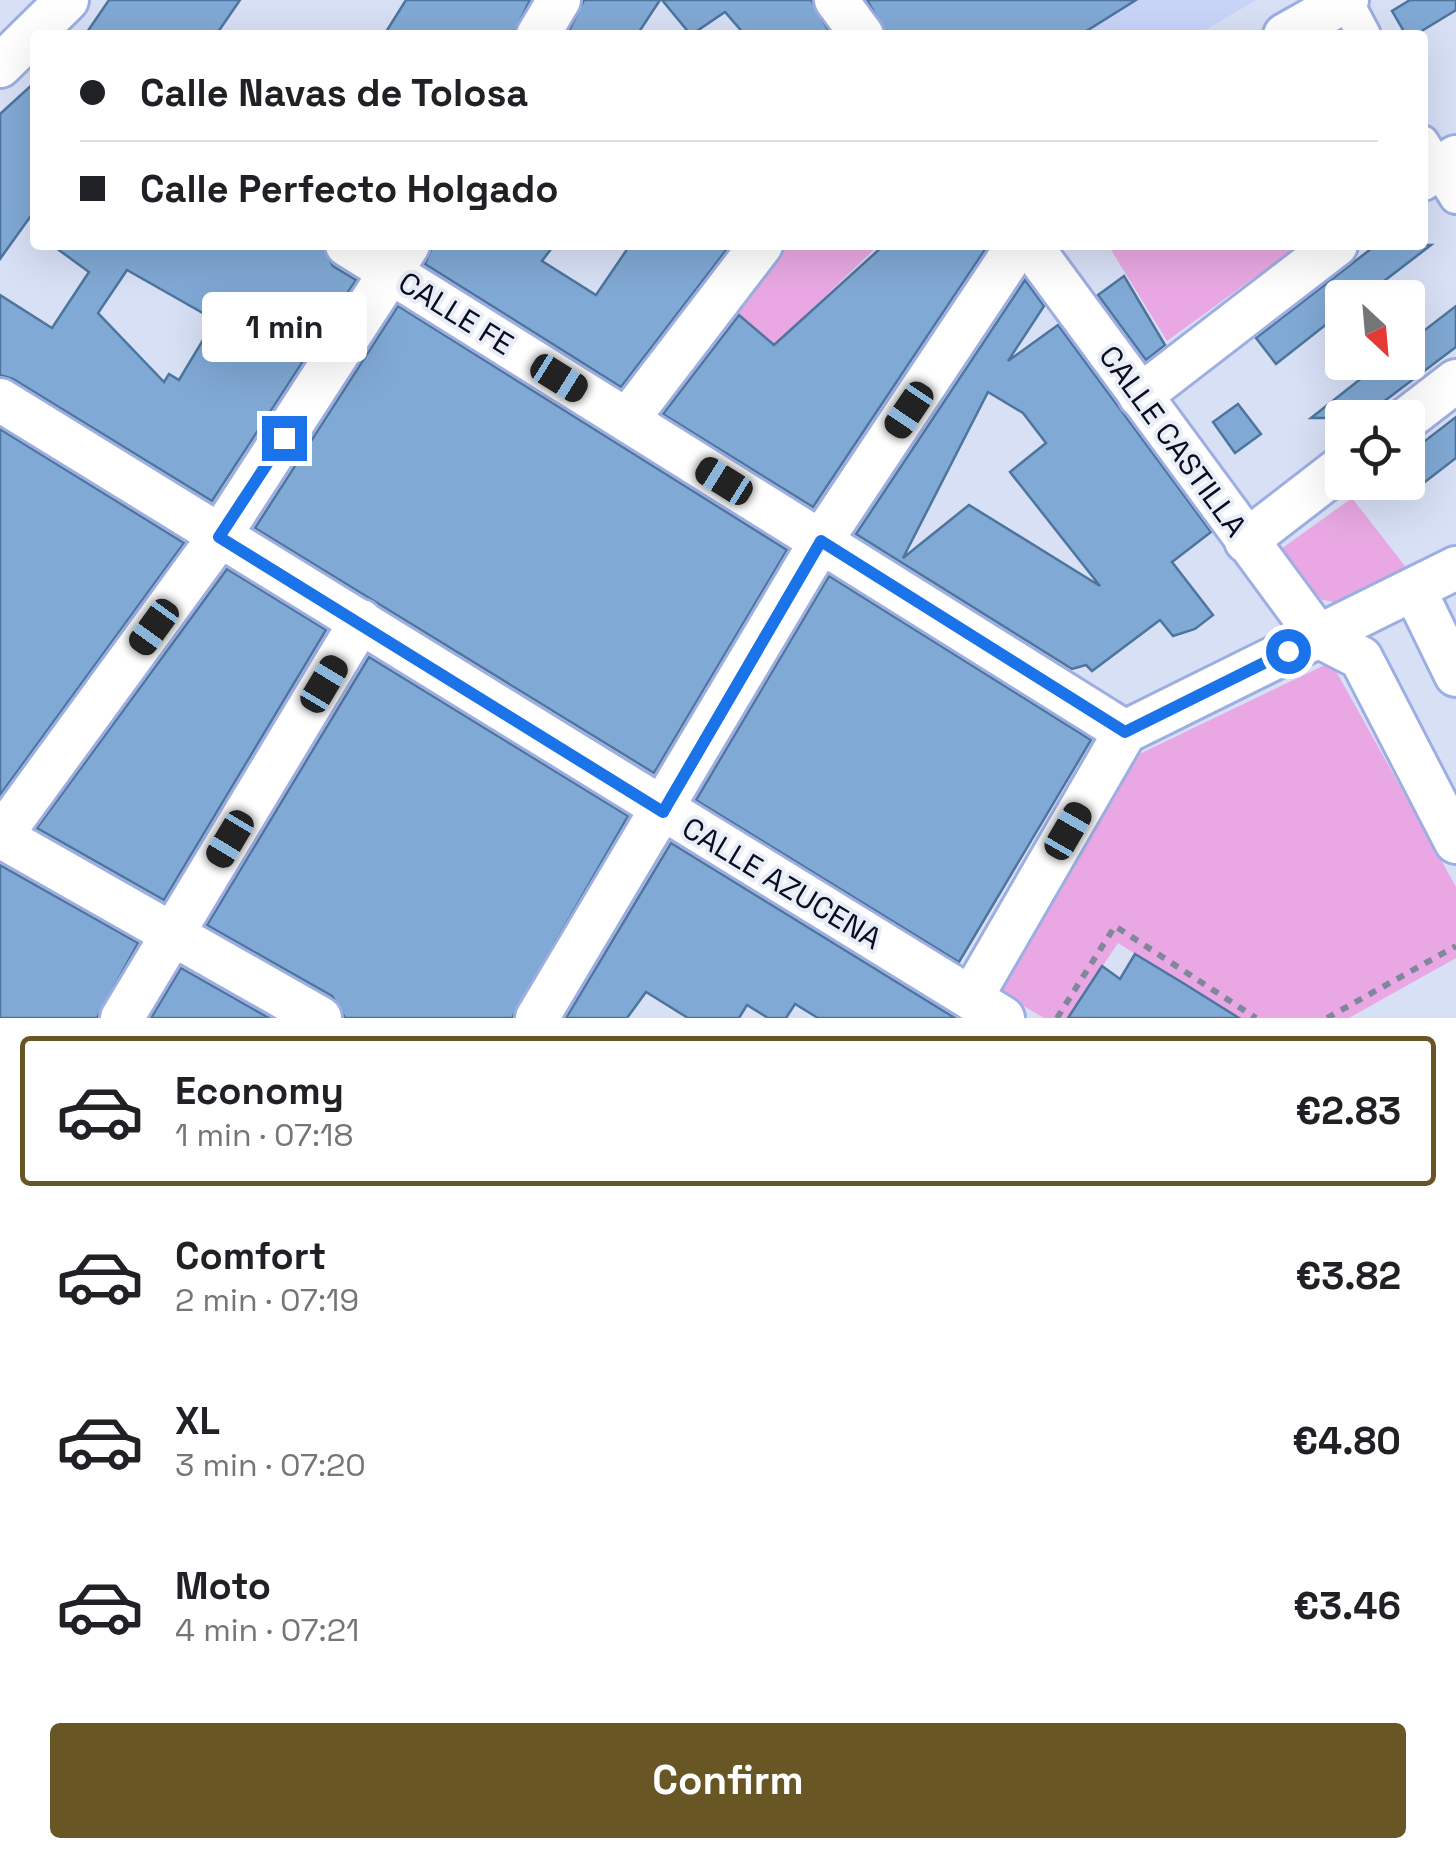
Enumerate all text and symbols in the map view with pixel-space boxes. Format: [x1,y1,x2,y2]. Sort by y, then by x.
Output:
text: Calle Navas de Tolosa [140,69,528,117]
text: Calle Perfecto Holgado [140,165,558,213]
street label: CALLE FE [391,262,521,364]
north arrow [1325,280,1425,380]
map controls [1325,280,1425,500]
callout: 1 min [202,293,366,363]
text: 1 min [245,307,324,347]
street label: CALLE CASTILLA [1090,338,1256,544]
car [526,349,592,407]
car [880,377,938,443]
button: locate [1325,400,1425,500]
route end [262,416,307,461]
car [691,452,757,510]
car [124,594,184,660]
route start [1266,629,1311,674]
car [296,651,352,717]
car [1040,798,1096,864]
car [202,806,258,872]
street label: CALLE AZUCENA [675,808,889,958]
icon: car [55,1066,145,1156]
text: Economy [175,1067,344,1115]
text: €2.83 [1295,1087,1401,1135]
text: 1 min · 07:18 [175,1115,353,1155]
icon: car [55,1231,145,1321]
text: Comfort [175,1232,326,1280]
text: €3.82 [1295,1252,1401,1300]
text: 2 min · 07:19 [175,1280,359,1320]
icon: car [55,1396,145,1486]
text: XL [175,1397,220,1445]
text: €4.80 [1292,1417,1401,1465]
text: 3 min · 07:20 [175,1445,366,1485]
icon: car [55,1561,145,1651]
text: Moto [175,1562,271,1610]
text: €3.46 [1293,1582,1401,1630]
text: 4 min · 07:21 [175,1610,359,1650]
button: Confirm [50,1723,1406,1838]

